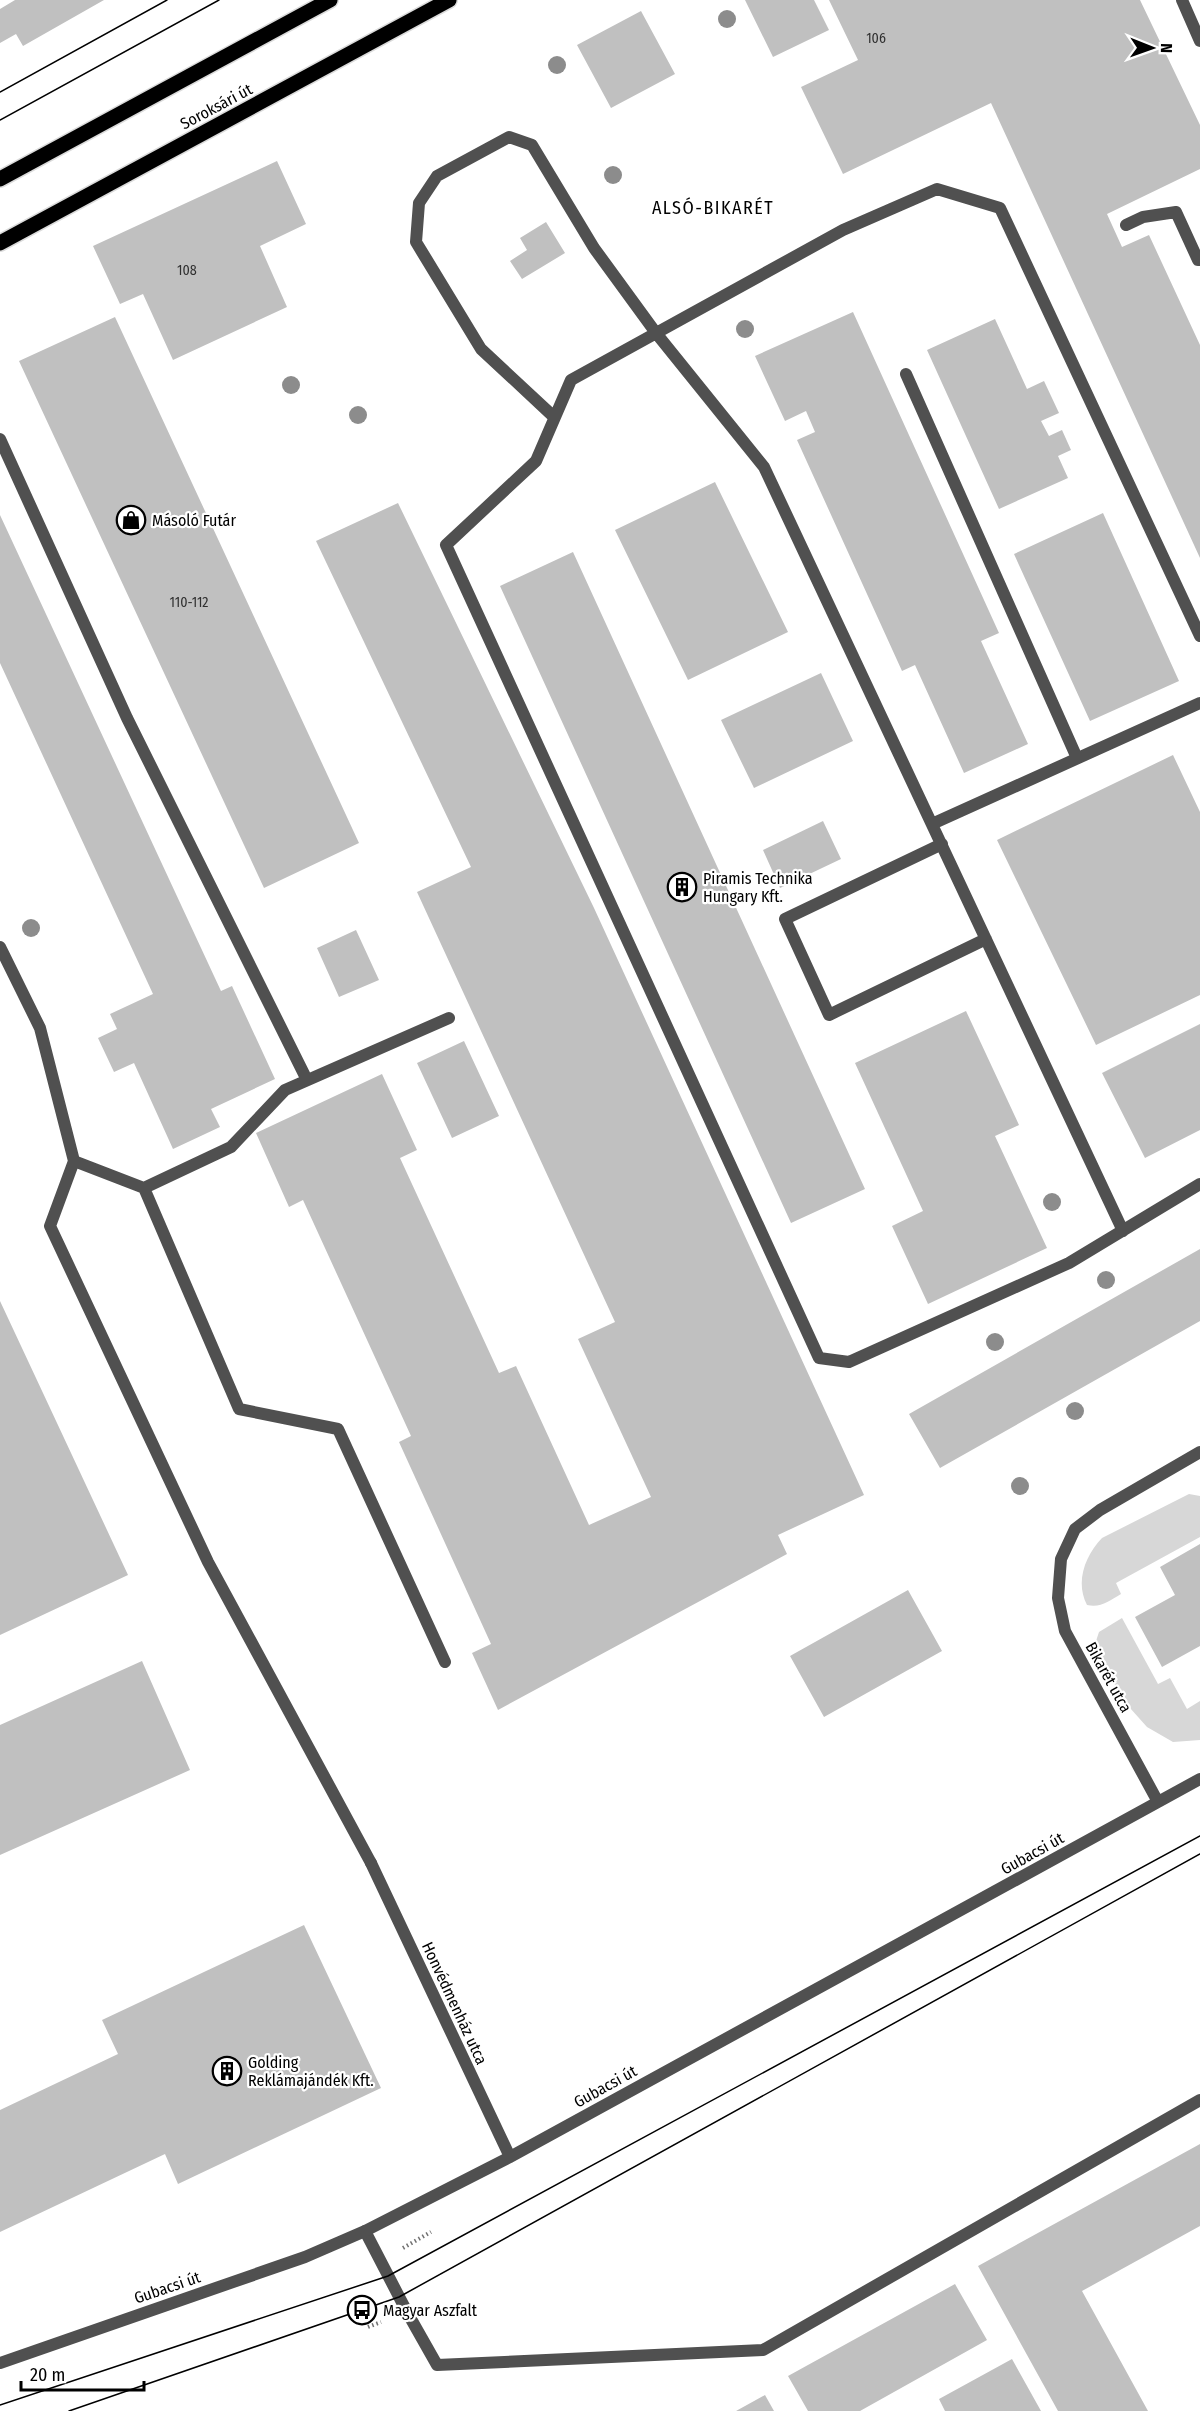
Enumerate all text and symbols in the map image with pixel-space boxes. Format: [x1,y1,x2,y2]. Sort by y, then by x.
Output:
north arrow [1122,18,1182,78]
house number: 106 [866,30,886,47]
text: N [1157,43,1176,53]
street label: Soroksári út [177,79,256,133]
district label: ALSÓ-BIKARÉT [652,196,774,219]
house number: 108 [177,262,197,279]
shop icon: Másoló Futár [115,504,147,536]
place label: Másoló Futár [152,511,236,530]
house number: 110-112 [169,594,209,611]
place label: Piramis Technika Hungary Kft. [703,869,813,906]
building icon: Piramis Technika Hungary Kft. [666,871,698,903]
street label: Bikarét utca [1081,1639,1136,1716]
street label: Gubacsi út [998,1828,1068,1878]
street label: Honvédmenház utca [418,1939,491,2068]
place label: Golding Reklámajándék Kft. [248,2053,374,2090]
building icon: Golding Reklámajándék Kft. [211,2055,243,2087]
street label: Gubacsi út [571,2061,641,2111]
street label: Gubacsi út [132,2267,204,2308]
bus stop icon: Magyar Aszfalt [346,2294,378,2326]
place label: Magyar Aszfalt [383,2301,478,2320]
scale bar [21,2354,144,2392]
text: 20 m [30,2364,65,2386]

